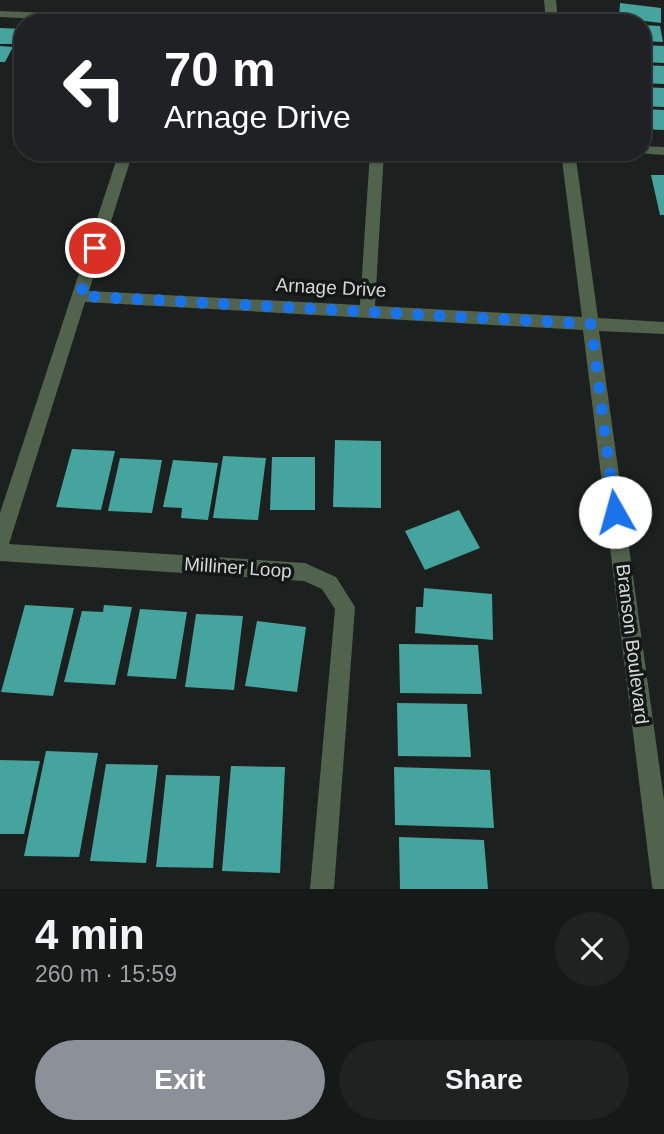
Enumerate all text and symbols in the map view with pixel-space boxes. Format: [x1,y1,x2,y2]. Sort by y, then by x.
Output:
icon: left [49,42,140,133]
text: 70 m [164,42,276,96]
text: Arnage Drive [164,99,351,135]
pin [65,218,125,278]
icon: arrive [76,229,114,267]
street label: Arnage Drive [275,274,387,301]
position arrow [578,475,652,549]
street label: Milliner Loop [183,553,292,582]
street label: Branson Boulevard [612,563,653,726]
text: 4 min [35,911,145,958]
button: close [555,912,629,986]
text: 260 m · 15:59 [35,961,177,987]
button: Exit [35,1040,325,1120]
button: Share [339,1040,629,1120]

